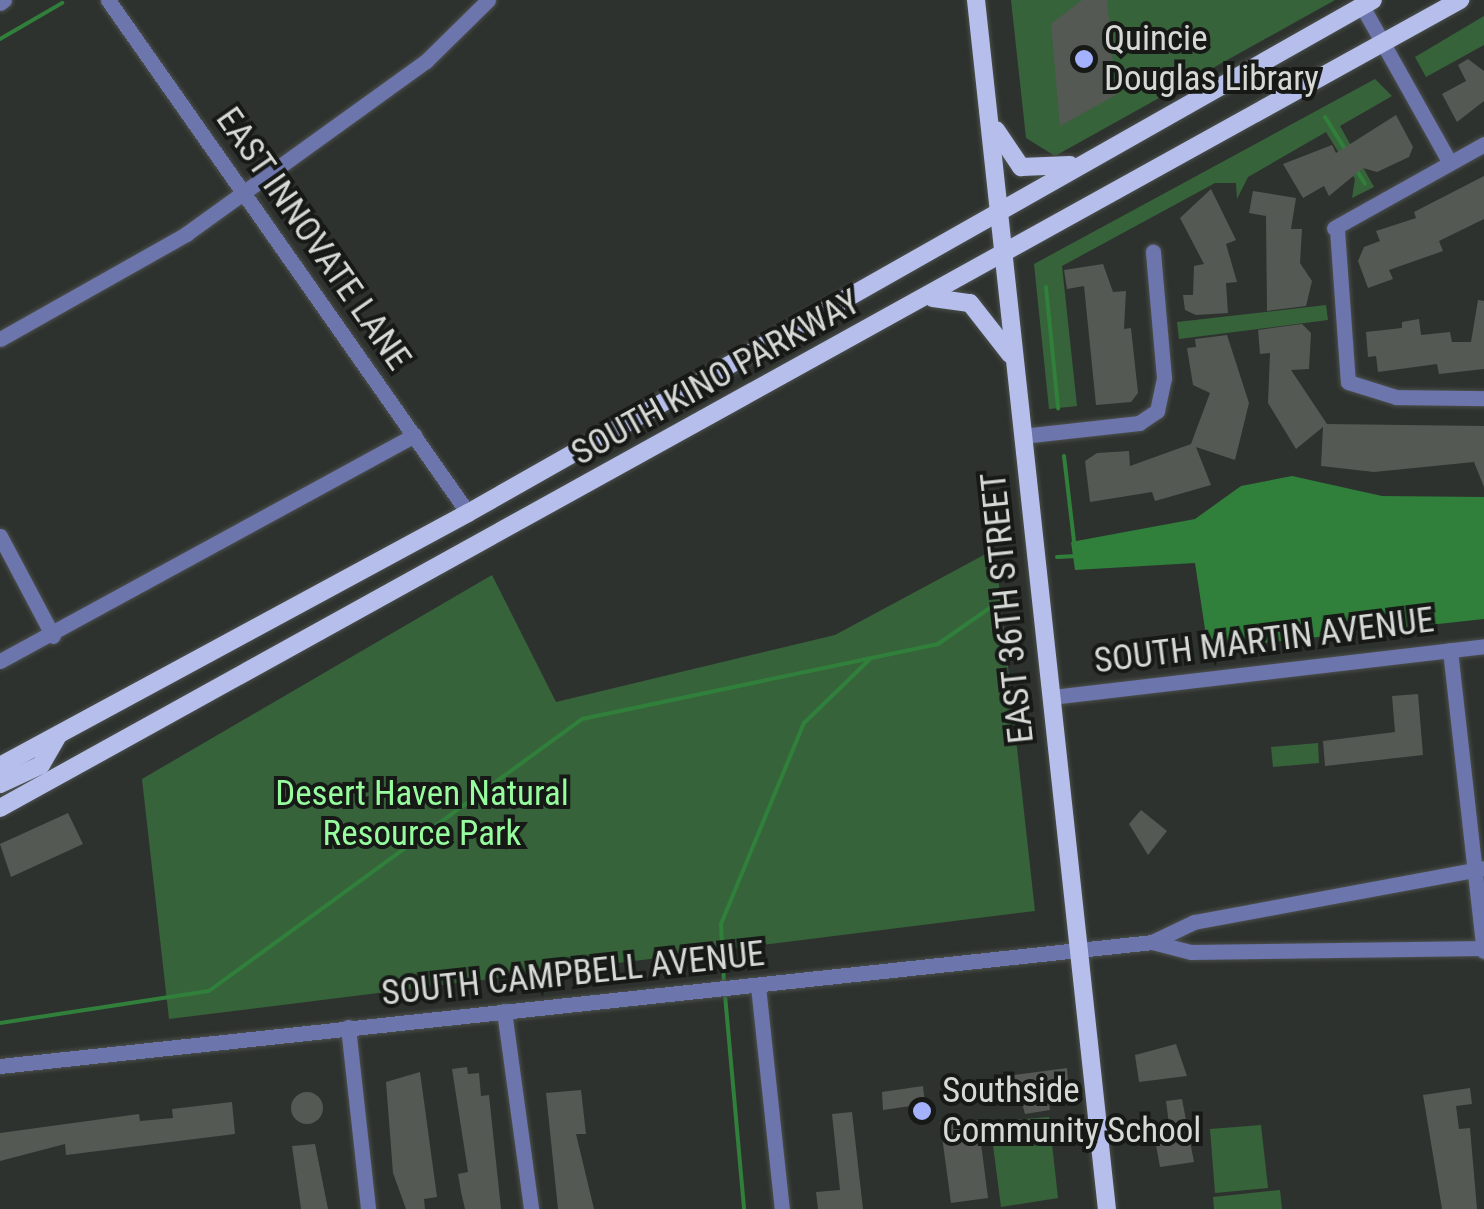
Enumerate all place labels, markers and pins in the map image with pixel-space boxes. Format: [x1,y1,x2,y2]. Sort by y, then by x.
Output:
place label: Quincie Douglas Library [1104,18,1319,100]
marker: Quincie Douglas Library [1073,48,1095,70]
place label: Southside Community School [942,1070,1201,1152]
marker: Southside Community School [911,1100,933,1122]

